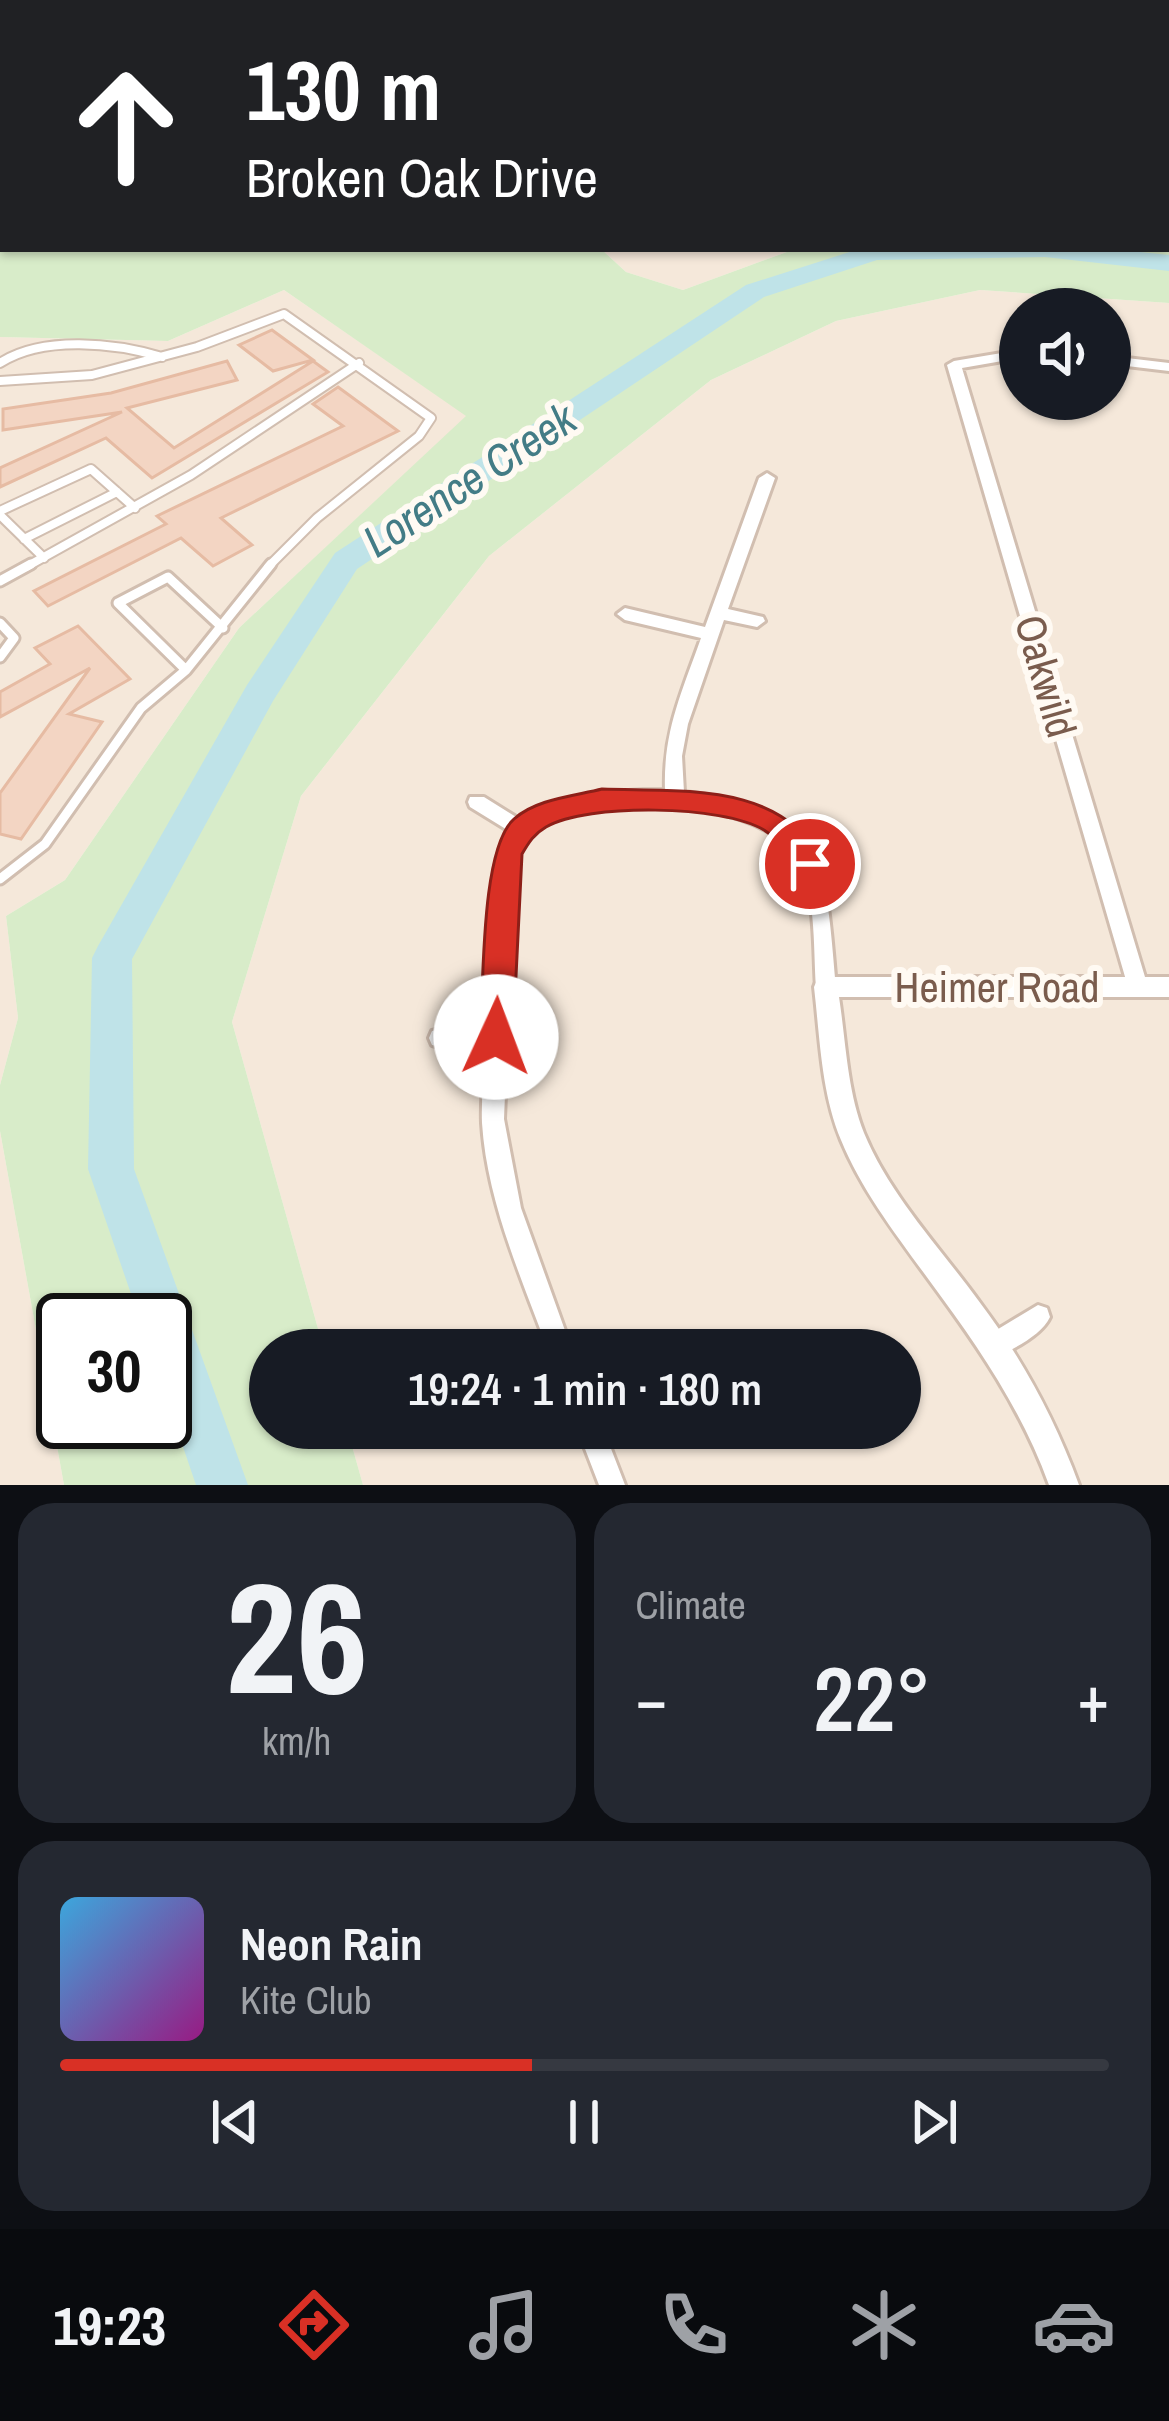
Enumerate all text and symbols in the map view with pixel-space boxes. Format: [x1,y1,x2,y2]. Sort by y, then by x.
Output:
text: 130 m [246,33,441,146]
icon: ahead [48,48,204,204]
text: Broken Oak Drive [246,141,598,214]
map controls [999,288,1131,420]
button: sound [999,288,1131,420]
water label: Lorence Creek [351,387,588,570]
street label: Oakwild [1002,608,1090,744]
pin [759,813,861,915]
icon: arrive [777,831,843,897]
street label: Heimer Road [895,959,1099,1015]
position arrow [433,974,559,1100]
speed limit sign: 30 [36,1293,192,1449]
text: 19:24 · 1 min · 180 m [408,1358,762,1419]
text: 26 [226,1532,368,1742]
text: Climate [636,1579,746,1631]
text: 22° [813,1638,931,1759]
text: − [636,1654,667,1743]
text: + [1077,1654,1109,1743]
text: km/h [262,1715,331,1767]
text: Neon Rain [240,1913,422,1974]
text: Kite Club [240,1974,372,2026]
icon: previous [202,2089,268,2155]
icon: pause [551,2089,617,2155]
icon: next [901,2089,967,2155]
icon: directions [272,2283,356,2367]
icon: music [462,2283,546,2367]
icon: phone [652,2283,736,2367]
icon: climate [842,2283,926,2367]
icon: car [1032,2283,1116,2367]
text: 19:23 [53,2289,166,2362]

